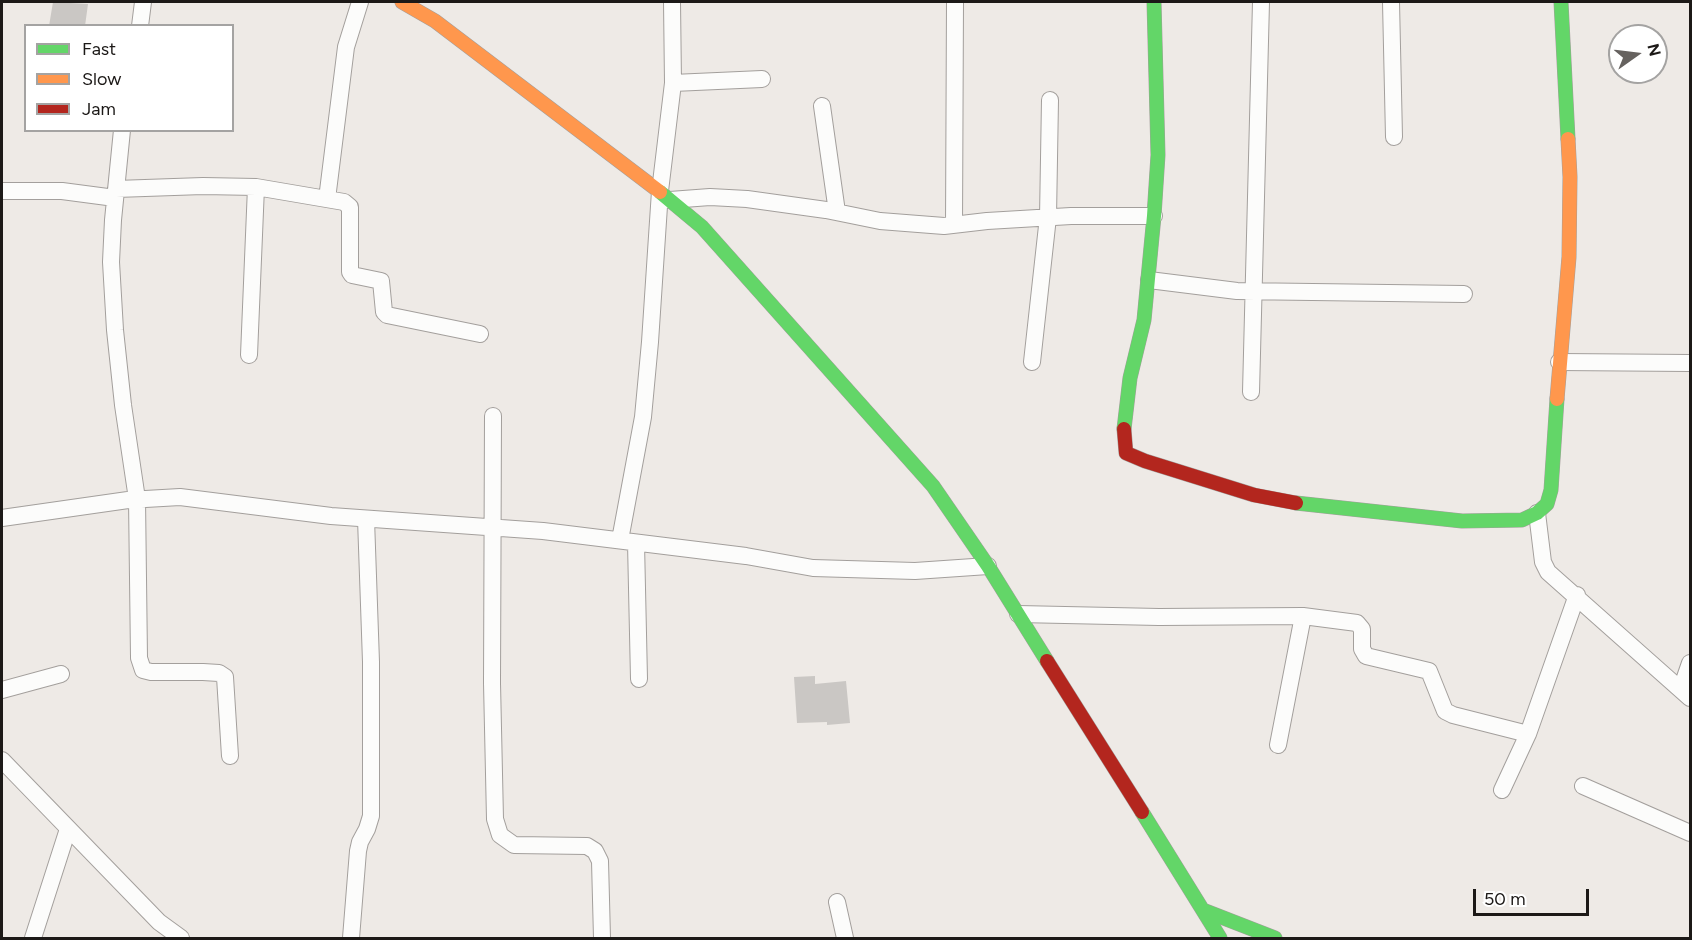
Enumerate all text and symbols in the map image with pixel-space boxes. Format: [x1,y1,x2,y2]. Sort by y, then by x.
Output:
legend [24,24,234,132]
north arrow [1608,24,1668,84]
text: Fast [82,38,116,60]
text: N [1643,42,1665,58]
text: Slow [82,68,121,90]
text: Jam [82,98,116,120]
scale bar [1476,877,1592,915]
text: 50 m [1484,888,1526,910]

